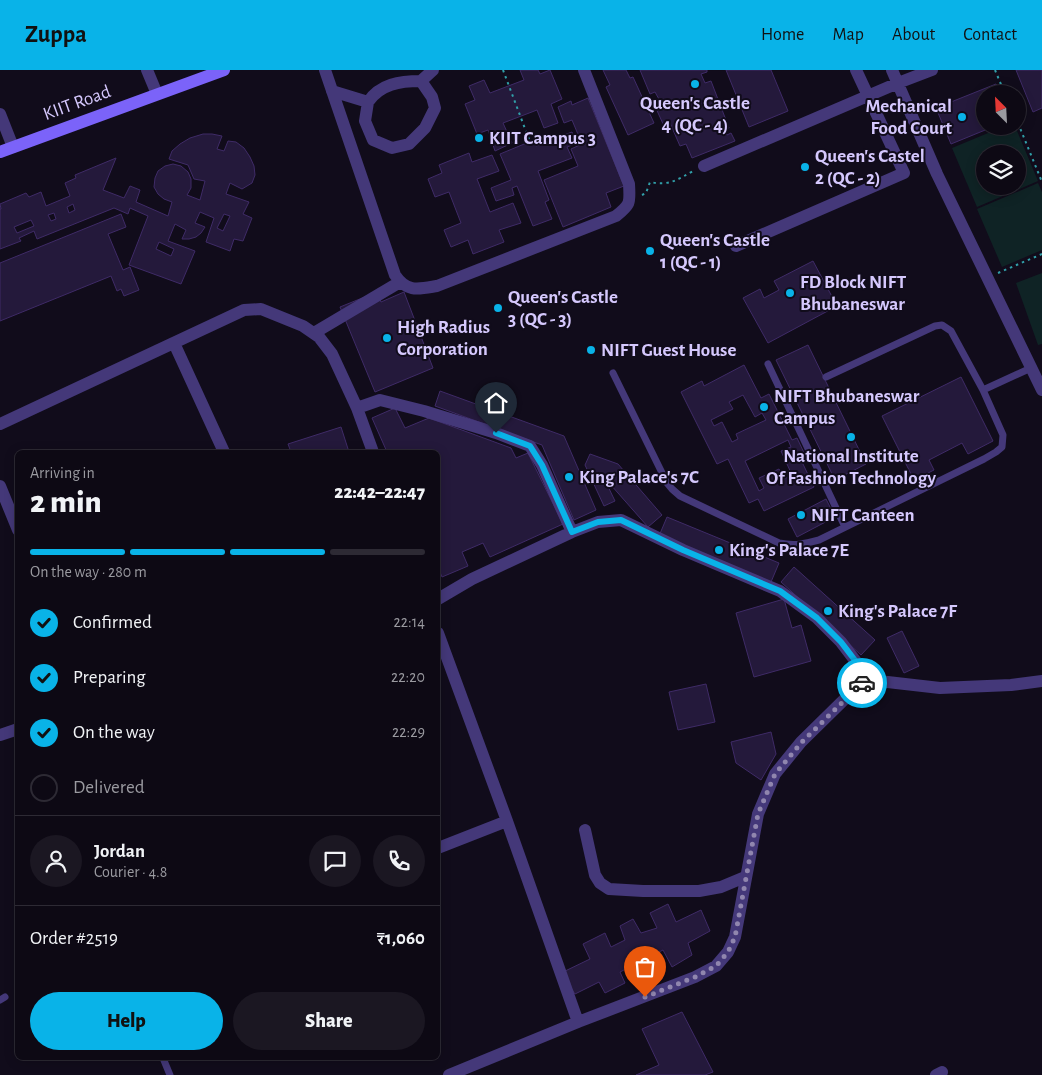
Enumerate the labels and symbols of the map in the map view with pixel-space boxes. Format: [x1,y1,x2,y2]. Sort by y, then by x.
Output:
marker: Queen's Castle 4 (QC - 4) [689,78,701,90]
street label: KIIT Road [41,82,114,124]
north arrow [976,85,1026,135]
place label: Queen's Castle 4 (QC - 4) [640,94,750,135]
place label: Mechanical Food Court [866,97,953,138]
marker: Mechanical Food Court [956,111,968,123]
place label: KIIT Campus 3 [489,129,596,148]
marker: KIIT Campus 3 [473,132,485,144]
place label: Queen's Castel 2 (QC - 2) [815,147,925,188]
marker: Queen's Castel 2 (QC - 2) [799,161,811,173]
place label: Queen's Castle 1 (QC - 1) [660,231,770,272]
marker: Queen's Castle 1 (QC - 1) [644,245,656,257]
place label: FD Block NIFT Bhubaneswar [800,273,907,314]
marker: FD Block NIFT Bhubaneswar [784,287,796,299]
place label: Queen's Castle 3 (QC - 3) [508,288,618,329]
marker: Queen's Castle 3 (QC - 3) [492,302,504,314]
place label: High Radius Corporation [397,318,490,359]
marker: High Radius Corporation [381,332,393,344]
place label: NIFT Guest House [601,341,736,360]
marker: NIFT Guest House [585,344,597,356]
pin [475,382,517,433]
place label: NIFT Bhubaneswar Campus [774,387,920,428]
marker: NIFT Bhubaneswar Campus [758,401,770,413]
marker: National Institute Of Fashion Technology [845,431,857,443]
place label: National Institute Of Fashion Technology [766,447,936,488]
place label: King Palace's 7C [579,468,699,487]
marker: King Palace's 7C [563,471,575,483]
place label: NIFT Canteen [811,506,915,525]
marker: NIFT Canteen [795,509,807,521]
place label: King's Palace 7E [729,541,849,560]
marker: King's Palace 7E [713,544,725,556]
place label: King's Palace 7F [838,602,957,621]
marker: King's Palace 7F [822,605,834,617]
courier [837,658,887,708]
pin [624,946,666,997]

